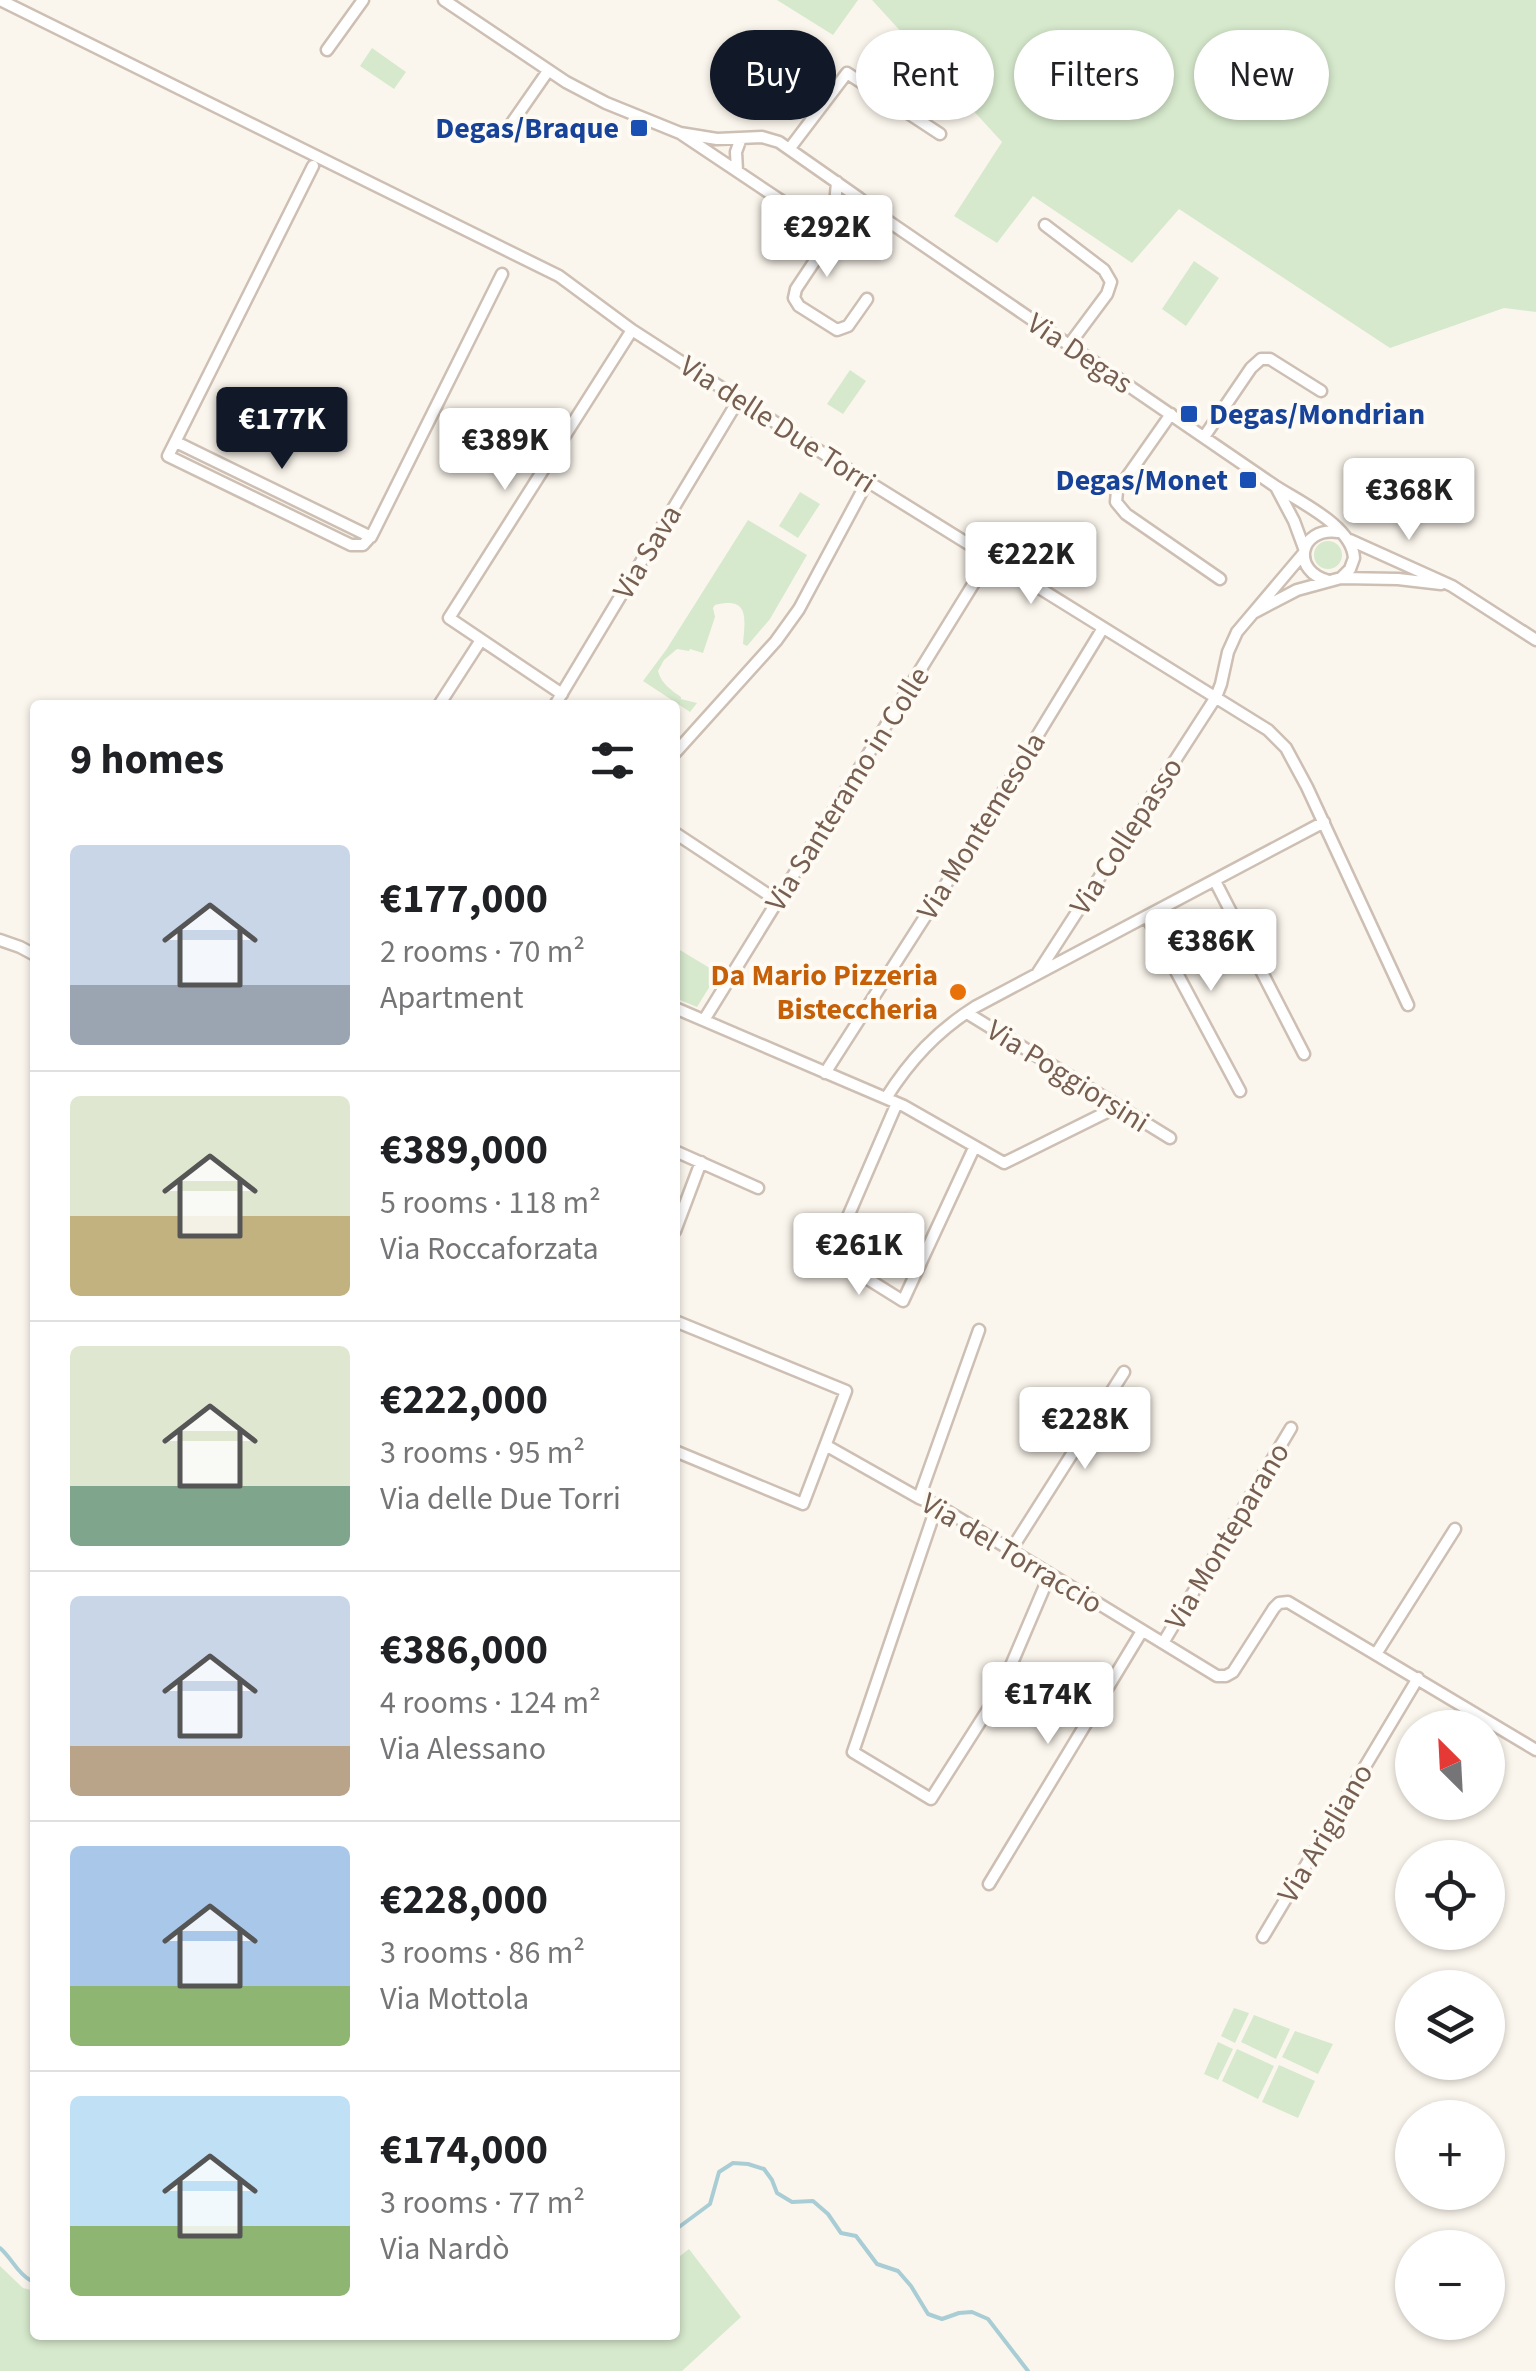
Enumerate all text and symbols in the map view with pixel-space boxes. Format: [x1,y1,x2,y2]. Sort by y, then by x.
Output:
chip: Buy [710,30,836,120]
chip: Rent [856,30,994,120]
chip: Filters [1014,30,1174,120]
chip: New [1194,30,1329,120]
place label: Degas/Braque [435,107,619,150]
marker: Degas/Braque [628,117,650,139]
pin: €292K [757,195,897,280]
text: €292K [783,204,871,250]
street label: Via Degas [1018,302,1141,405]
street label: Via delle Due Torri [671,345,884,504]
pin: €177K [212,387,352,472]
place label: Degas/Mondrian [1209,393,1425,436]
text: €177K [238,396,326,442]
marker: Degas/Mondrian [1178,403,1200,425]
pin: €389K [435,408,575,493]
text: €389K [461,417,549,463]
pin: €368K [1339,458,1479,543]
place label: Degas/Monet [1056,459,1228,502]
text: €368K [1365,467,1453,513]
marker: Degas/Monet [1237,469,1259,491]
street label: Via Sava [602,497,693,608]
pin: €222K [961,522,1101,607]
text: €222K [987,531,1075,577]
street label: Via Santeramo in Colle [755,659,940,920]
street label: Via Montemesola [906,724,1056,929]
text: 9 homes [70,730,224,790]
icon: filters [585,733,640,788]
street label: Via Collepasso [1059,749,1194,924]
text: €177,000 [380,869,548,929]
icon: home [150,885,270,1005]
pin: €386K [1141,909,1281,994]
text: €386K [1167,918,1255,964]
text: 2 rooms · 70 m² [380,929,585,975]
place label: Da Mario Pizzeria Bisteccheria [711,954,938,1031]
text: Apartment [380,975,523,1021]
marker: Da Mario Pizzeria Bisteccheria [947,981,969,1003]
street label: Via Poggiorsini [978,1009,1157,1144]
text: €389,000 [380,1120,548,1180]
icon: home [150,1136,270,1256]
text: 5 rooms · 118 m² [380,1180,601,1226]
pin: €261K [789,1213,929,1298]
text: €261K [815,1222,903,1268]
text: Via Roccaforzata [380,1226,599,1272]
text: €222,000 [380,1370,548,1430]
icon: home [150,1386,270,1506]
pin: €228K [1015,1387,1155,1472]
text: €228K [1041,1396,1129,1442]
text: 3 rooms · 95 m² [380,1430,585,1476]
street label: Via Monteparano [1154,1434,1300,1638]
text: Via delle Due Torri [380,1476,621,1522]
street label: Via del Torraccio [913,1482,1111,1625]
text: €386,000 [380,1620,548,1680]
icon: home [150,1636,270,1756]
pin: €174K [978,1662,1118,1747]
text: €174K [1004,1671,1092,1717]
text: 4 rooms · 124 m² [380,1680,601,1726]
north arrow [1395,1710,1505,1820]
map controls [1395,1710,1505,2340]
text: Via Alessano [380,1726,546,1772]
street label: Via Arigliano [1267,1755,1384,1911]
button: locate [1395,1840,1505,1950]
text: €228,000 [380,1870,548,1930]
icon: home [150,1886,270,2006]
text: 3 rooms · 86 m² [380,1930,585,1976]
button: layers [1395,1970,1505,2080]
text: Via Mottola [380,1976,529,2022]
button: + [1395,2100,1505,2210]
text: €174,000 [380,2120,548,2180]
icon: home [150,2136,270,2256]
text: 3 rooms · 77 m² [380,2180,585,2226]
text: Via Nardò [380,2226,510,2272]
button: − [1395,2230,1505,2340]

